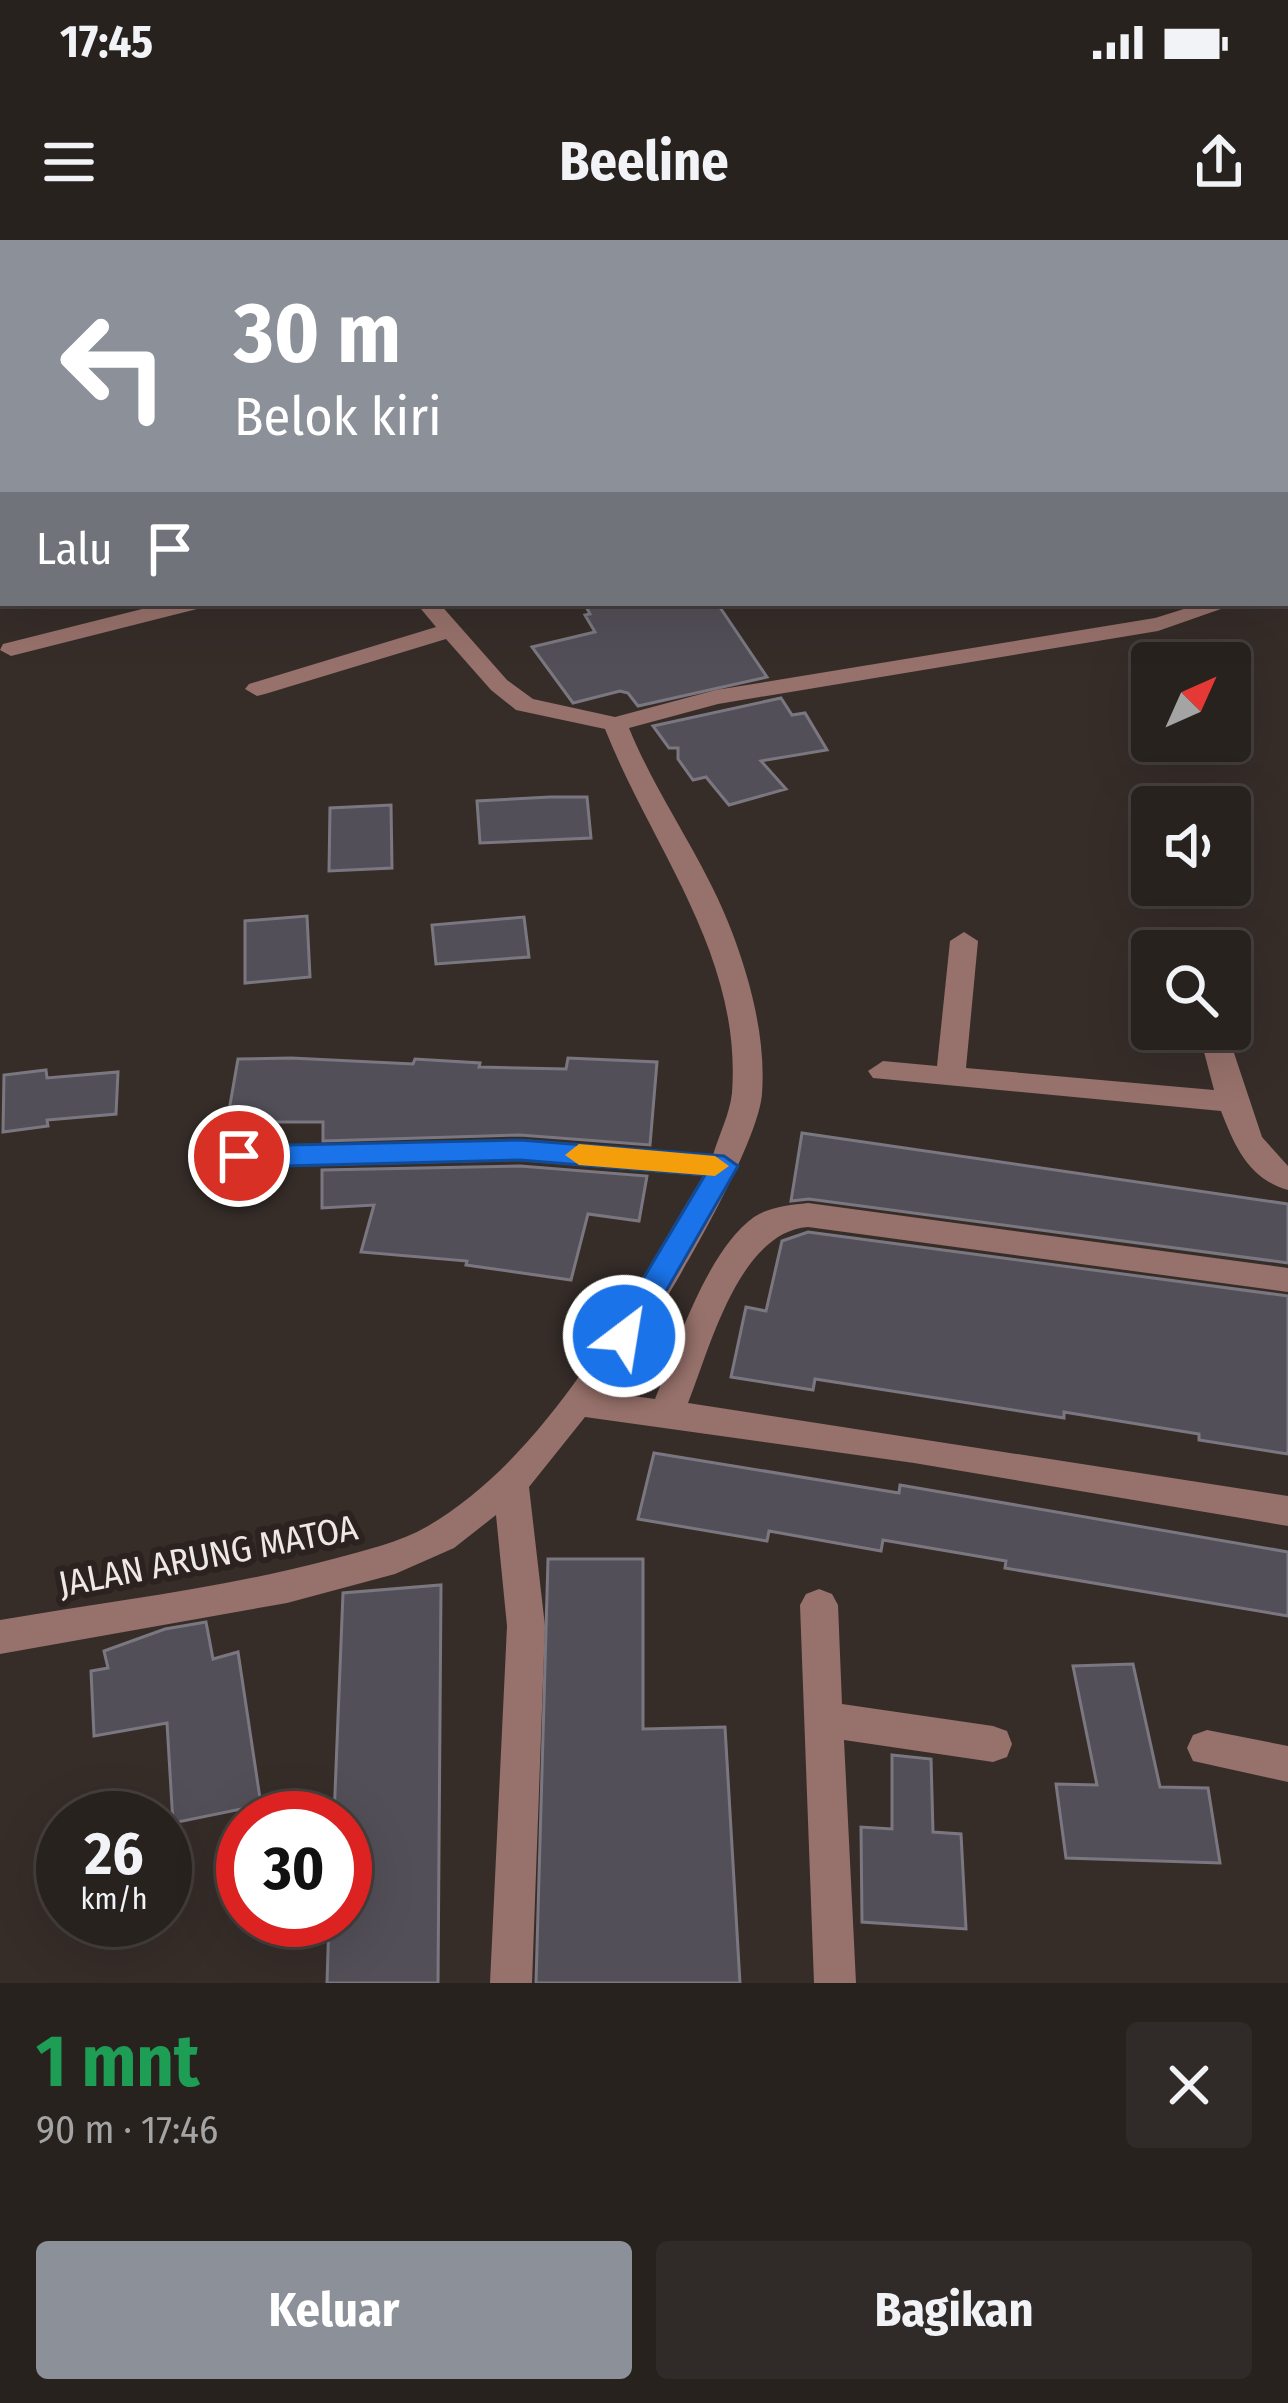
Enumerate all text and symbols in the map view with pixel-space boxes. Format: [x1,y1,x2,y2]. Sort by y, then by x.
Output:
text: 17:45 [60,15,153,69]
icon: menu [36,129,102,195]
icon: share [1186,129,1252,195]
text: Beeline [559,130,729,194]
text: 30 m [234,283,401,384]
icon: left [36,288,192,444]
text: Belok kiri [234,385,442,449]
icon: arrive [137,516,203,582]
text: Lalu [36,522,113,576]
north arrow [1131,642,1251,762]
map controls [1131,642,1251,1050]
button: sound [1131,786,1251,906]
button: search [1131,930,1251,1050]
pin [188,1105,290,1207]
icon: arrive [206,1123,272,1189]
position arrow [561,1273,687,1399]
street label: JALAN ARUNG MATOA [55,1505,361,1607]
speed limit sign: 30 [216,1791,372,1947]
text: 26 [84,1818,144,1890]
text: km/h [81,1881,147,1917]
text: 1 mnt [36,2019,199,2105]
button: close [1126,2022,1252,2148]
text: 90 m · 17:46 [36,2107,218,2153]
button: Keluar [36,2241,632,2379]
button: Bagikan [656,2241,1252,2379]

